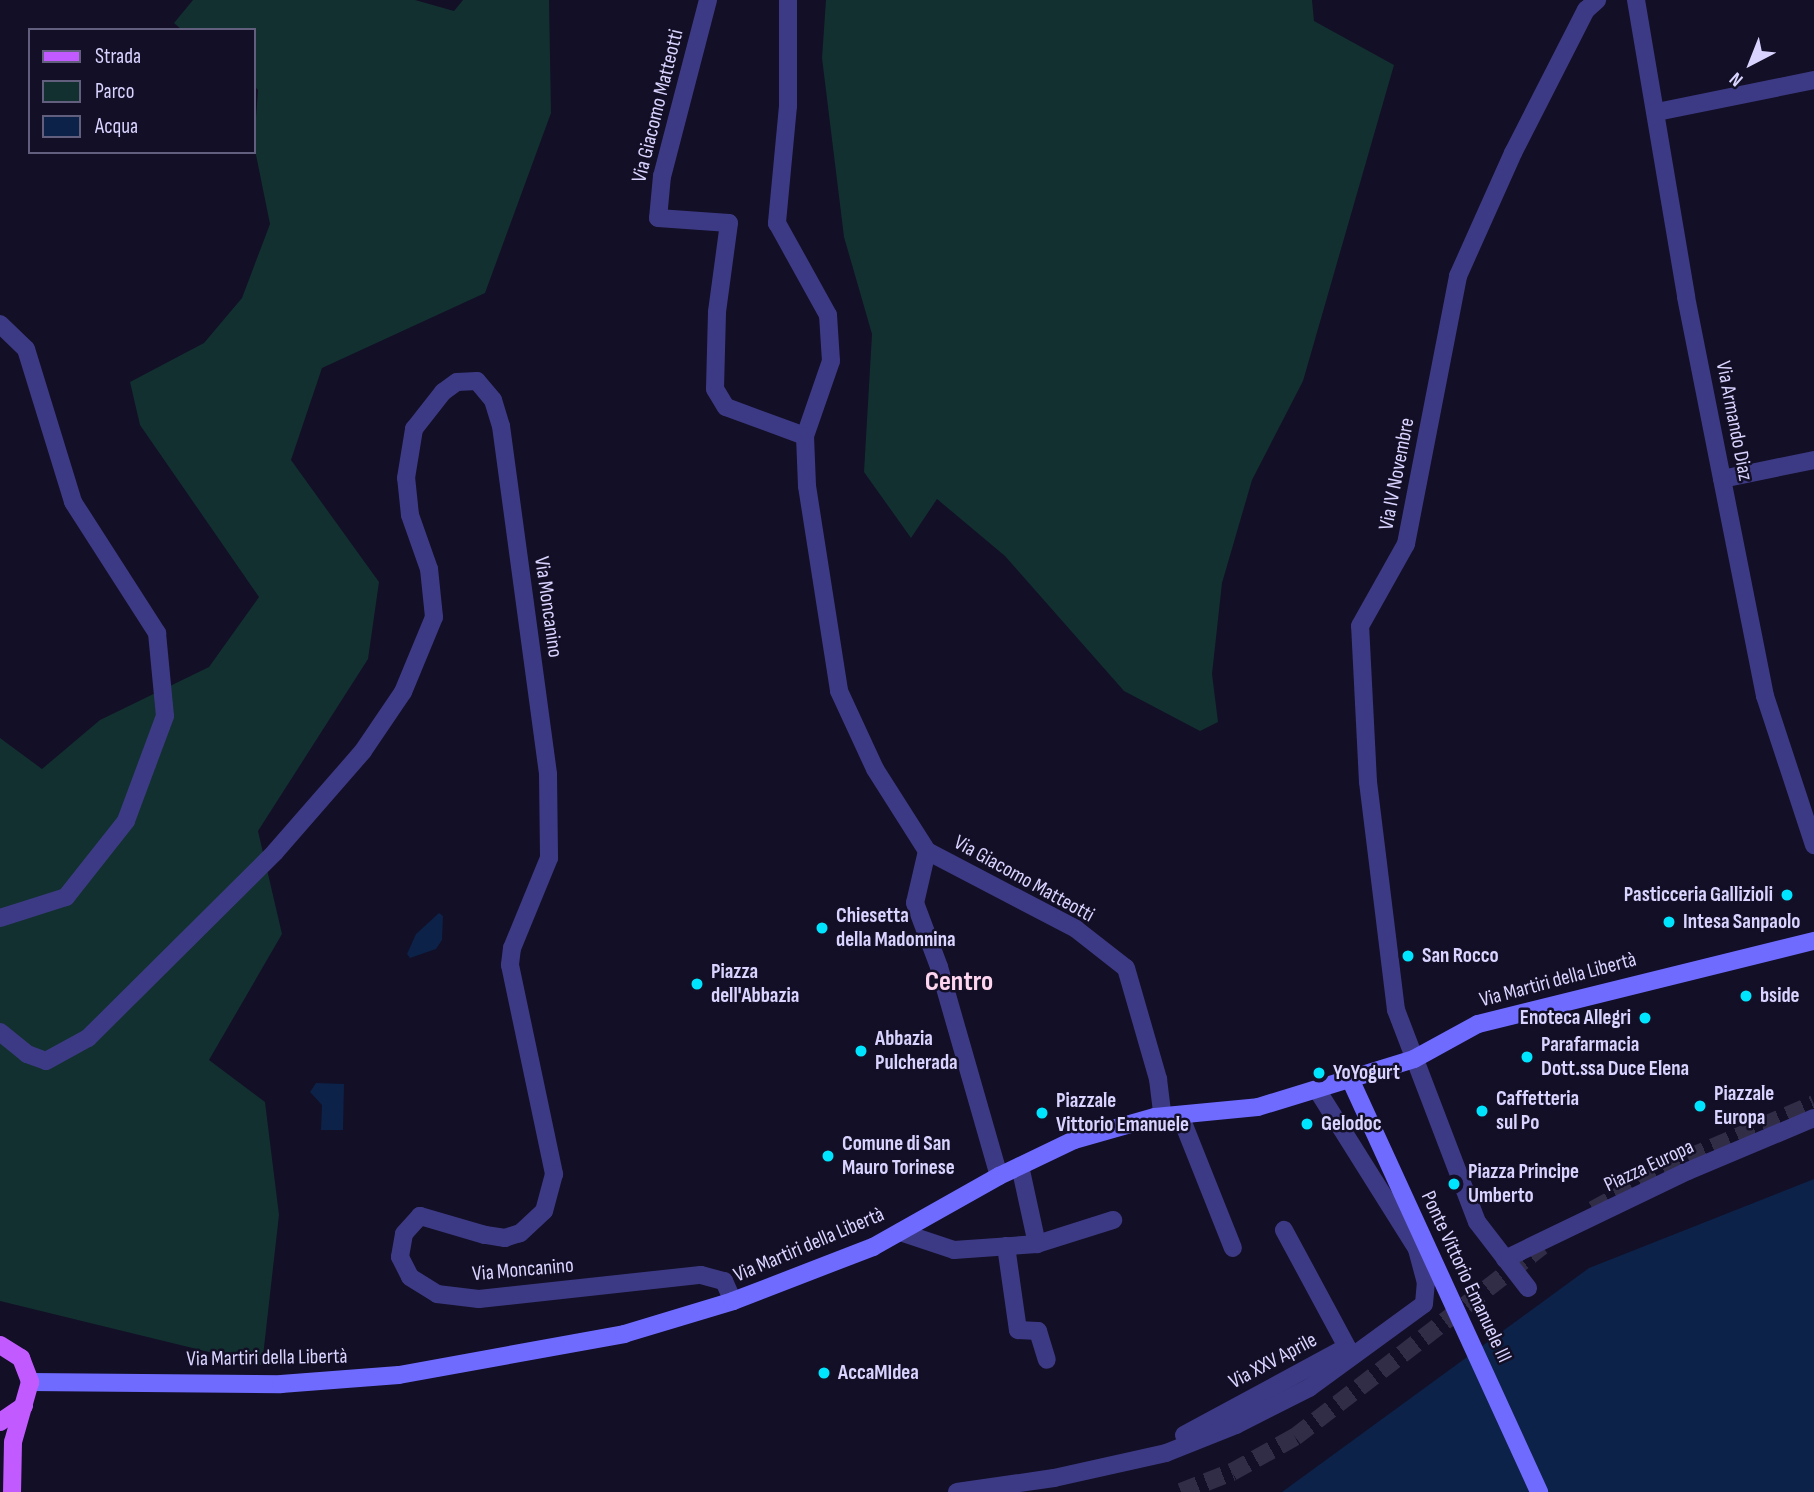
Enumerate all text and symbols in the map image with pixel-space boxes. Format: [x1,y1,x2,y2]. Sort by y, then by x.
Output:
street label: Via Giacomo Matteotti [627,27,689,185]
legend [28,28,256,154]
north arrow [1716,28,1786,98]
text: Strada [95,44,141,69]
text: N [1725,67,1748,91]
text: Parco [95,79,134,104]
text: Acqua [95,114,138,139]
street label: Via Armando Diaz [1710,359,1758,483]
street label: Via IV Novembre [1374,416,1420,532]
street label: Via Moncanino [528,555,568,659]
street label: Via Giacomo Matteotti [949,830,1099,928]
place label: Pasticceria Gallizioli [1624,882,1773,908]
marker: Pasticceria Gallizioli [1779,887,1795,903]
place label: Chiesetta della Madonnina [836,903,956,953]
place label: Intesa Sanpaolo [1683,909,1801,935]
marker: Intesa Sanpaolo [1661,914,1677,930]
marker: Chiesetta della Madonnina [814,920,830,936]
place label: San Rocco [1422,943,1499,969]
street label: Via Martiri della Libertà [1477,947,1639,1013]
marker: San Rocco [1400,948,1416,964]
place label: Piazza dell'Abbazia [711,959,799,1009]
district label: Centro [925,965,993,999]
marker: Piazza dell'Abbazia [689,976,705,992]
place label: bside [1760,983,1800,1009]
marker: bside [1738,988,1754,1004]
place label: Enoteca Allegri [1520,1005,1631,1031]
marker: Enoteca Allegri [1637,1010,1653,1026]
place label: Abbazia Pulcherada [875,1026,958,1076]
place label: Parafarmacia Dott.ssa Duce Elena [1541,1032,1689,1082]
marker: Abbazia Pulcherada [853,1043,869,1059]
marker: Parafarmacia Dott.ssa Duce Elena [1519,1049,1535,1065]
place label: YoYogurt [1333,1060,1400,1086]
marker: YoYogurt [1311,1065,1327,1081]
place label: Piazzale Europa [1714,1081,1774,1131]
place label: Caffetteria sul Po [1496,1086,1579,1136]
place label: Piazzale Vittorio Emanuele [1056,1088,1189,1138]
marker: Piazzale Europa [1692,1098,1708,1114]
marker: Caffetteria sul Po [1474,1103,1490,1119]
marker: Piazzale Vittorio Emanuele [1034,1105,1050,1121]
place label: Gelodoc [1321,1111,1382,1137]
marker: Gelodoc [1299,1116,1315,1132]
place label: Comune di San Mauro Torinese [842,1131,955,1181]
street label: Piazza Europa [1600,1134,1698,1198]
marker: Comune di San Mauro Torinese [820,1148,836,1164]
place label: Piazza Principe Umberto [1468,1159,1579,1209]
marker: Piazza Principe Umberto [1446,1176,1462,1192]
street label: Ponte Vittorio Emanuele III [1415,1187,1517,1367]
street label: Via Martiri della Libertà [730,1202,888,1288]
street label: Via Moncanino [471,1253,575,1287]
street label: Via XXV Aprile [1225,1327,1321,1395]
street label: Via Martiri della Libertà [186,1344,348,1372]
place label: AccaMIdea [838,1360,919,1386]
marker: AccaMIdea [816,1365,832,1381]

